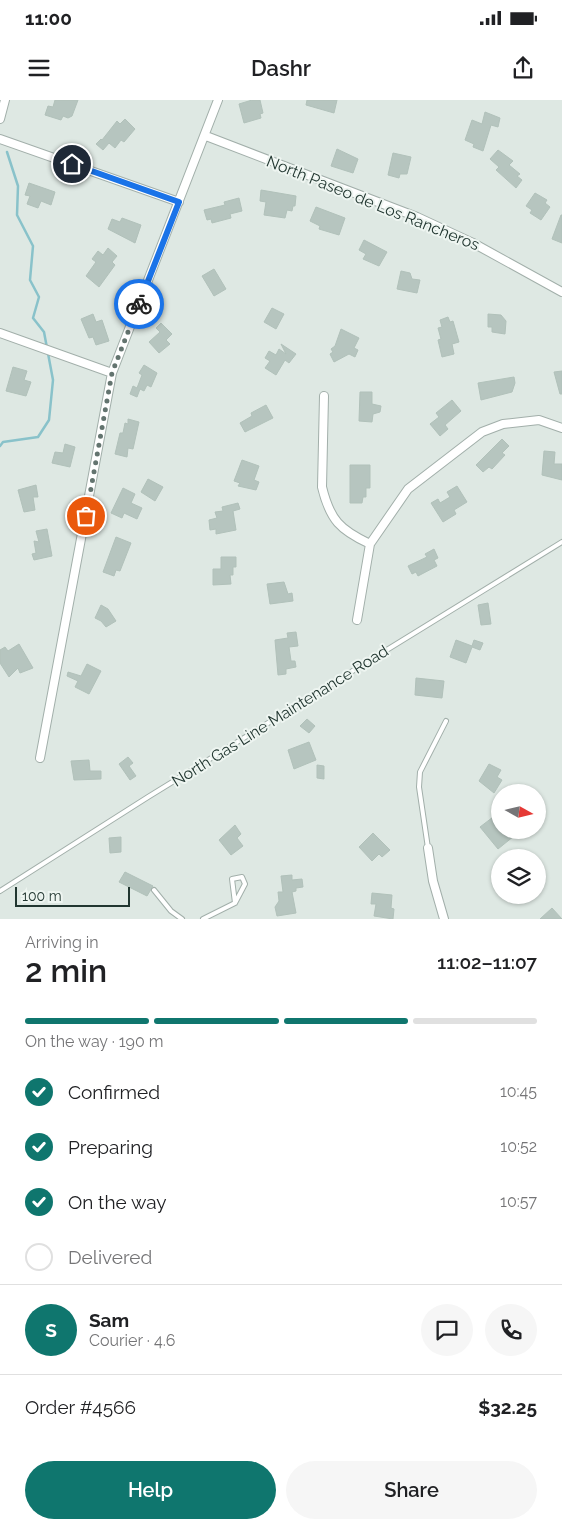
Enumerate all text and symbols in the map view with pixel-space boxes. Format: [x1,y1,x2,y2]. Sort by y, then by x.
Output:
text: 11:00 [25,7,72,29]
icon: menu [25,54,53,82]
icon: share [509,54,537,82]
text: Dashr [251,55,311,81]
pin [51,143,93,185]
icon: home [58,150,86,178]
street label: North Paseo de Los Rancheros [264,152,482,255]
courier [114,279,164,329]
icon: bike [125,290,153,318]
pin [65,495,107,537]
icon: bag [72,502,100,530]
street label: North Gas Line Maintenance Road [168,641,392,791]
north arrow [491,784,546,839]
map controls [491,784,546,904]
button: layers [491,849,546,904]
scale bar [15,884,130,907]
text: 100 m [22,888,62,904]
text: Arriving in [25,933,99,952]
text: 11:02–11:07 [437,951,537,973]
text: 2 min [25,952,107,989]
text: On the way · 190 m [25,1032,164,1051]
icon: check [25,1078,53,1106]
text: Confirmed [68,1081,160,1103]
text: 10:45 [500,1082,537,1101]
icon: check [25,1133,53,1161]
text: Preparing [68,1136,153,1158]
text: 10:52 [500,1137,537,1156]
icon: check [25,1188,53,1216]
text: On the way [68,1191,167,1213]
text: 10:57 [500,1192,537,1211]
text: Delivered [68,1246,152,1268]
button: chat [421,1304,473,1356]
button: phone [485,1304,537,1356]
text: Sam [89,1309,129,1331]
text: S [45,1319,57,1341]
text: Courier · 4.6 [89,1331,175,1350]
text: Order #4566 [25,1396,136,1418]
text: $32.25 [478,1396,537,1418]
button: Help [25,1461,276,1519]
button: Share [286,1461,537,1519]

